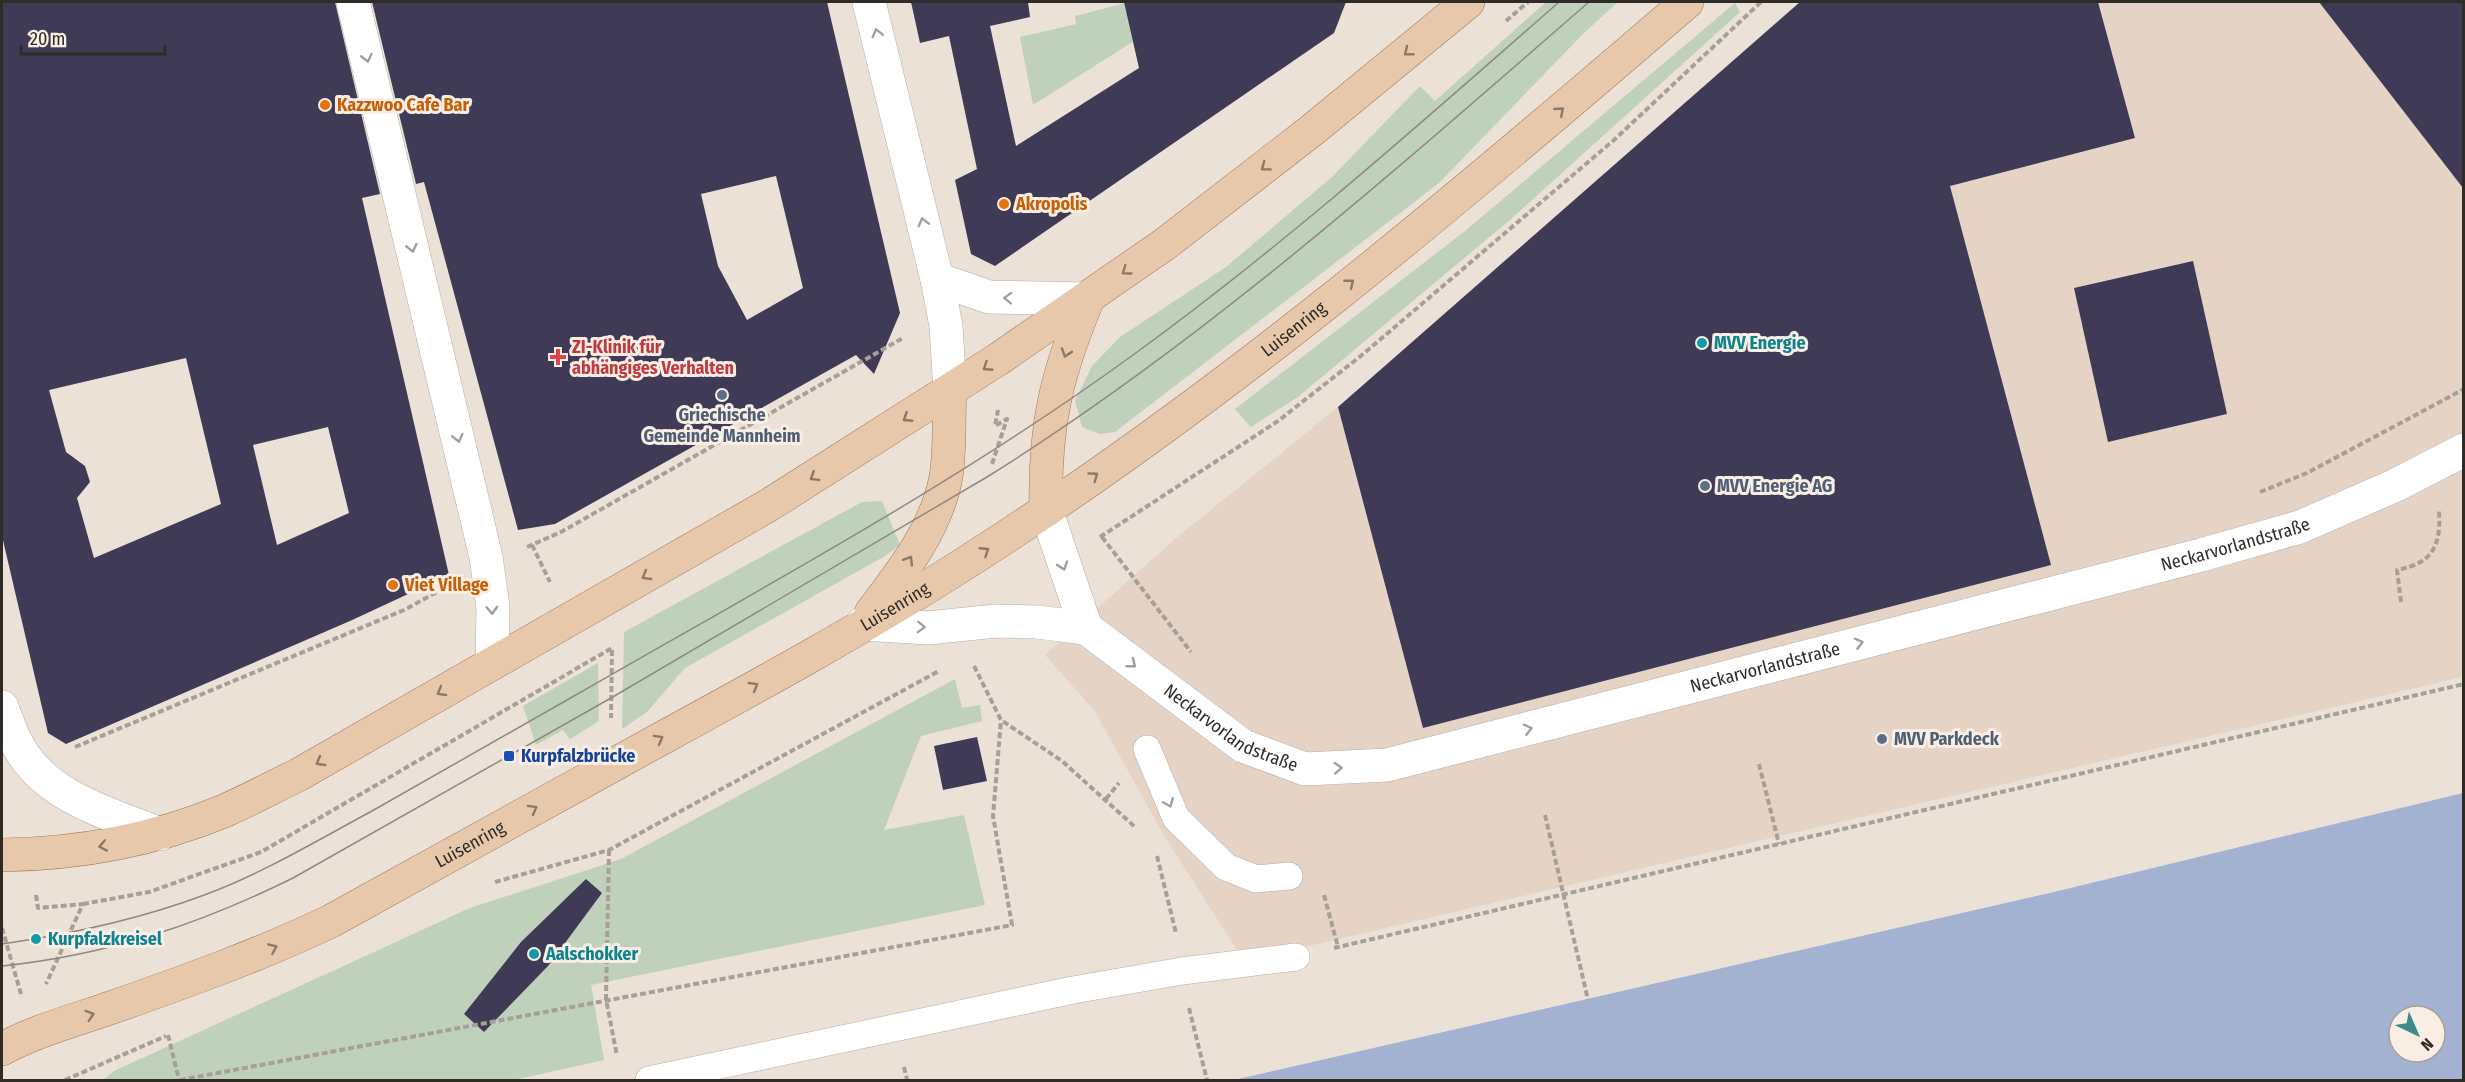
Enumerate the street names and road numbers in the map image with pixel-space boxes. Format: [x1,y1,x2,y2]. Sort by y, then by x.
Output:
street label: Luisenring [1257,297,1331,361]
street label: Neckarvorlandstraße [2158,513,2314,576]
street label: Luisenring [857,577,934,636]
street label: Neckarvorlandstraße [1688,638,1842,697]
street label: Neckarvorlandstraße [1159,679,1301,776]
street label: Luisenring [431,816,509,873]

